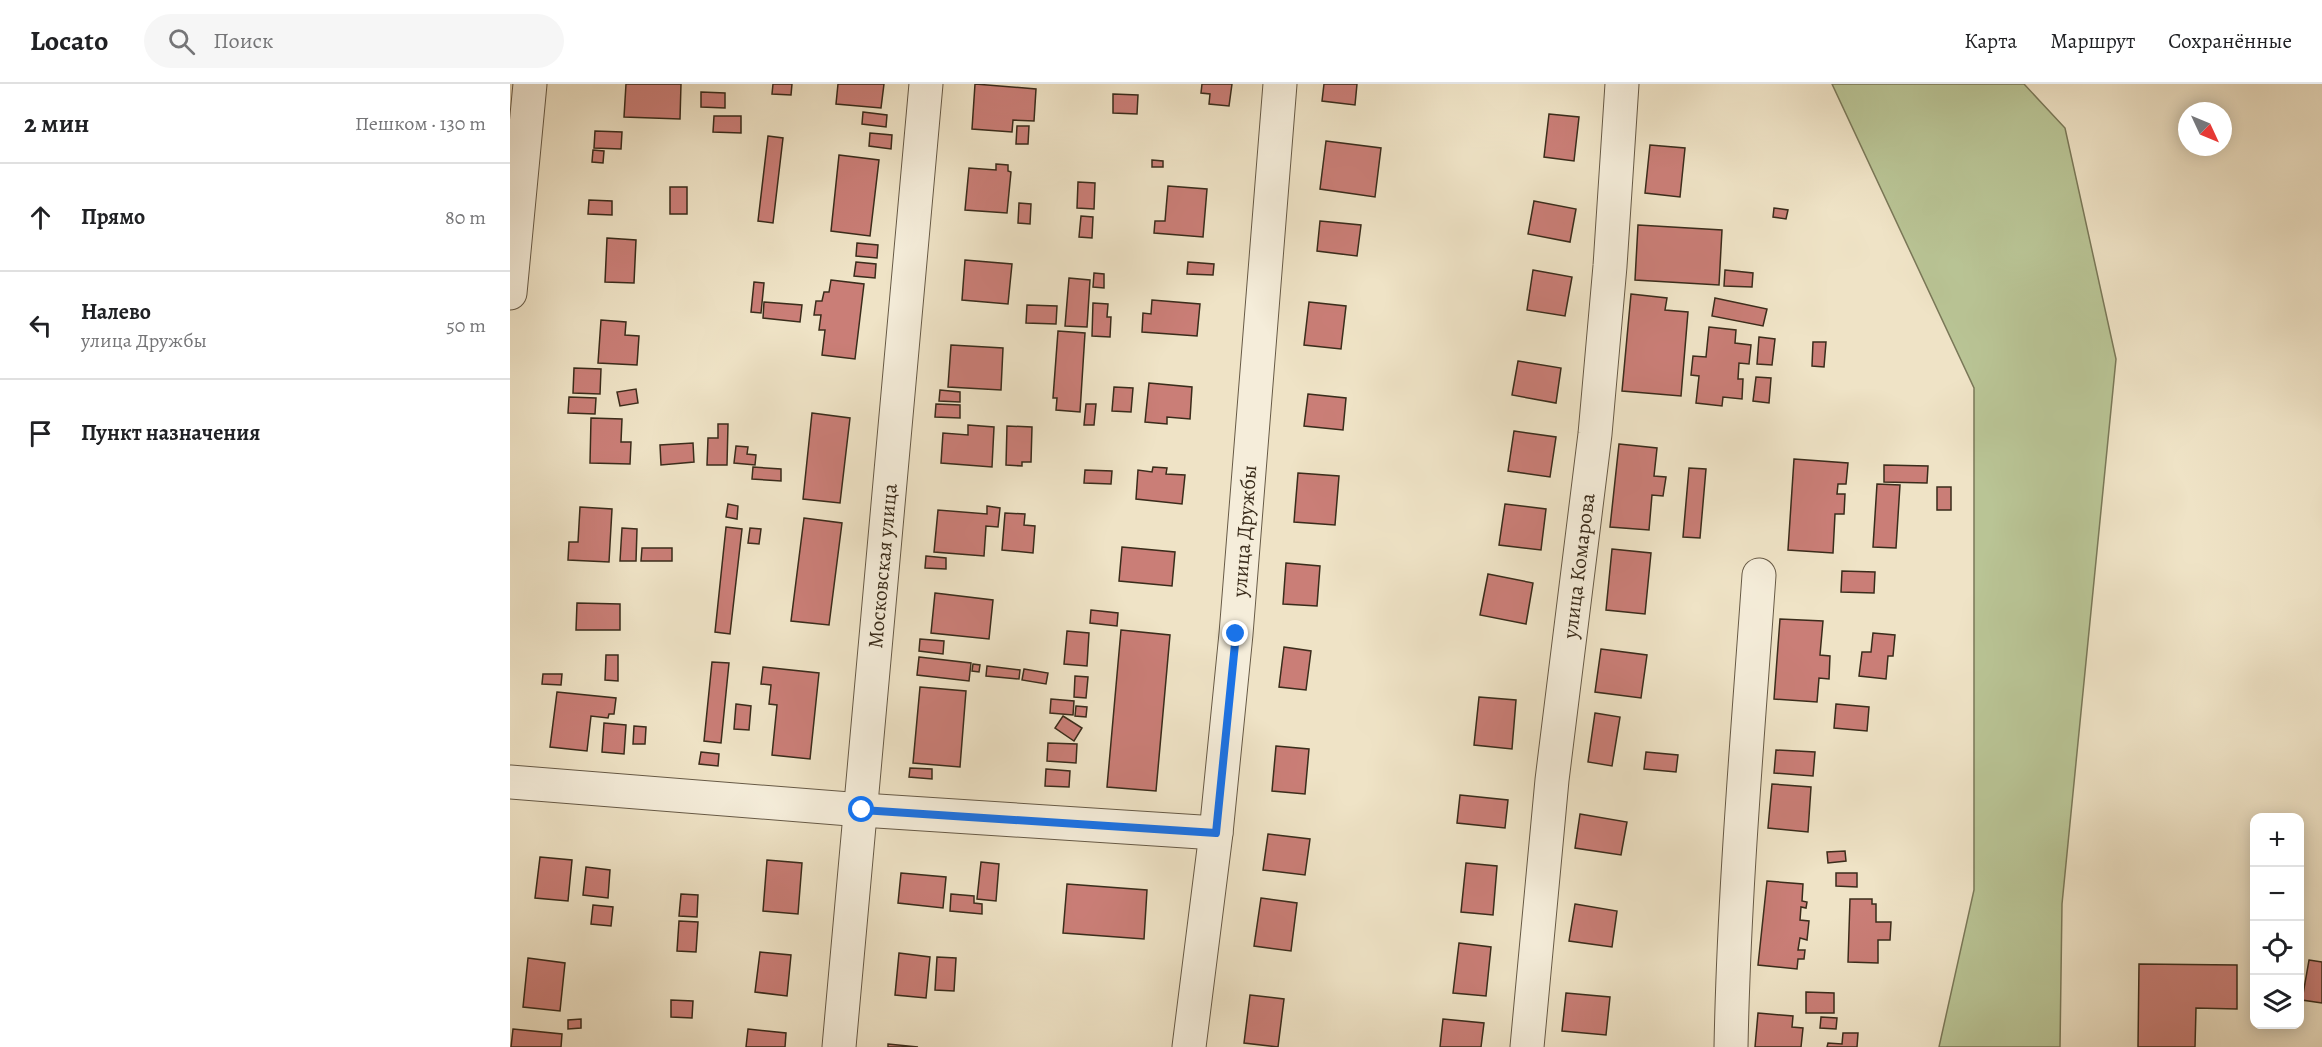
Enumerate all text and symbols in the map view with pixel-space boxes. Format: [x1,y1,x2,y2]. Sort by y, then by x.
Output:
search box [144,14,564,68]
text: Locato [30,22,108,60]
icon: search [165,25,198,58]
text: Поиск [213,26,274,56]
text: Карта [1964,27,2017,55]
text: Маршрут [2050,27,2135,55]
text: Сохранённые [2168,27,2292,55]
north arrow [2178,102,2232,156]
text: 2 мин [24,106,89,141]
text: Пешком · 130 m [355,110,486,137]
icon: ahead [24,201,57,234]
text: Прямо [81,202,145,232]
text: 80 m [445,204,486,231]
text: Налево [81,297,151,327]
icon: left [24,309,57,342]
text: 50 m [446,312,486,339]
text: улица Дружбы [81,327,207,354]
icon: arrive [24,417,57,450]
text: Пункт назначения [81,418,260,448]
street label: улица Дружбы [1225,464,1263,599]
street label: Московская улица [861,482,904,650]
street label: улица Комарова [1556,491,1602,641]
route end [1222,620,1248,646]
route start [848,796,874,822]
map controls [2250,813,2304,1029]
button: + [2250,813,2304,867]
button: − [2250,867,2304,921]
button: locate [2250,921,2304,975]
button: layers [2250,975,2304,1029]

